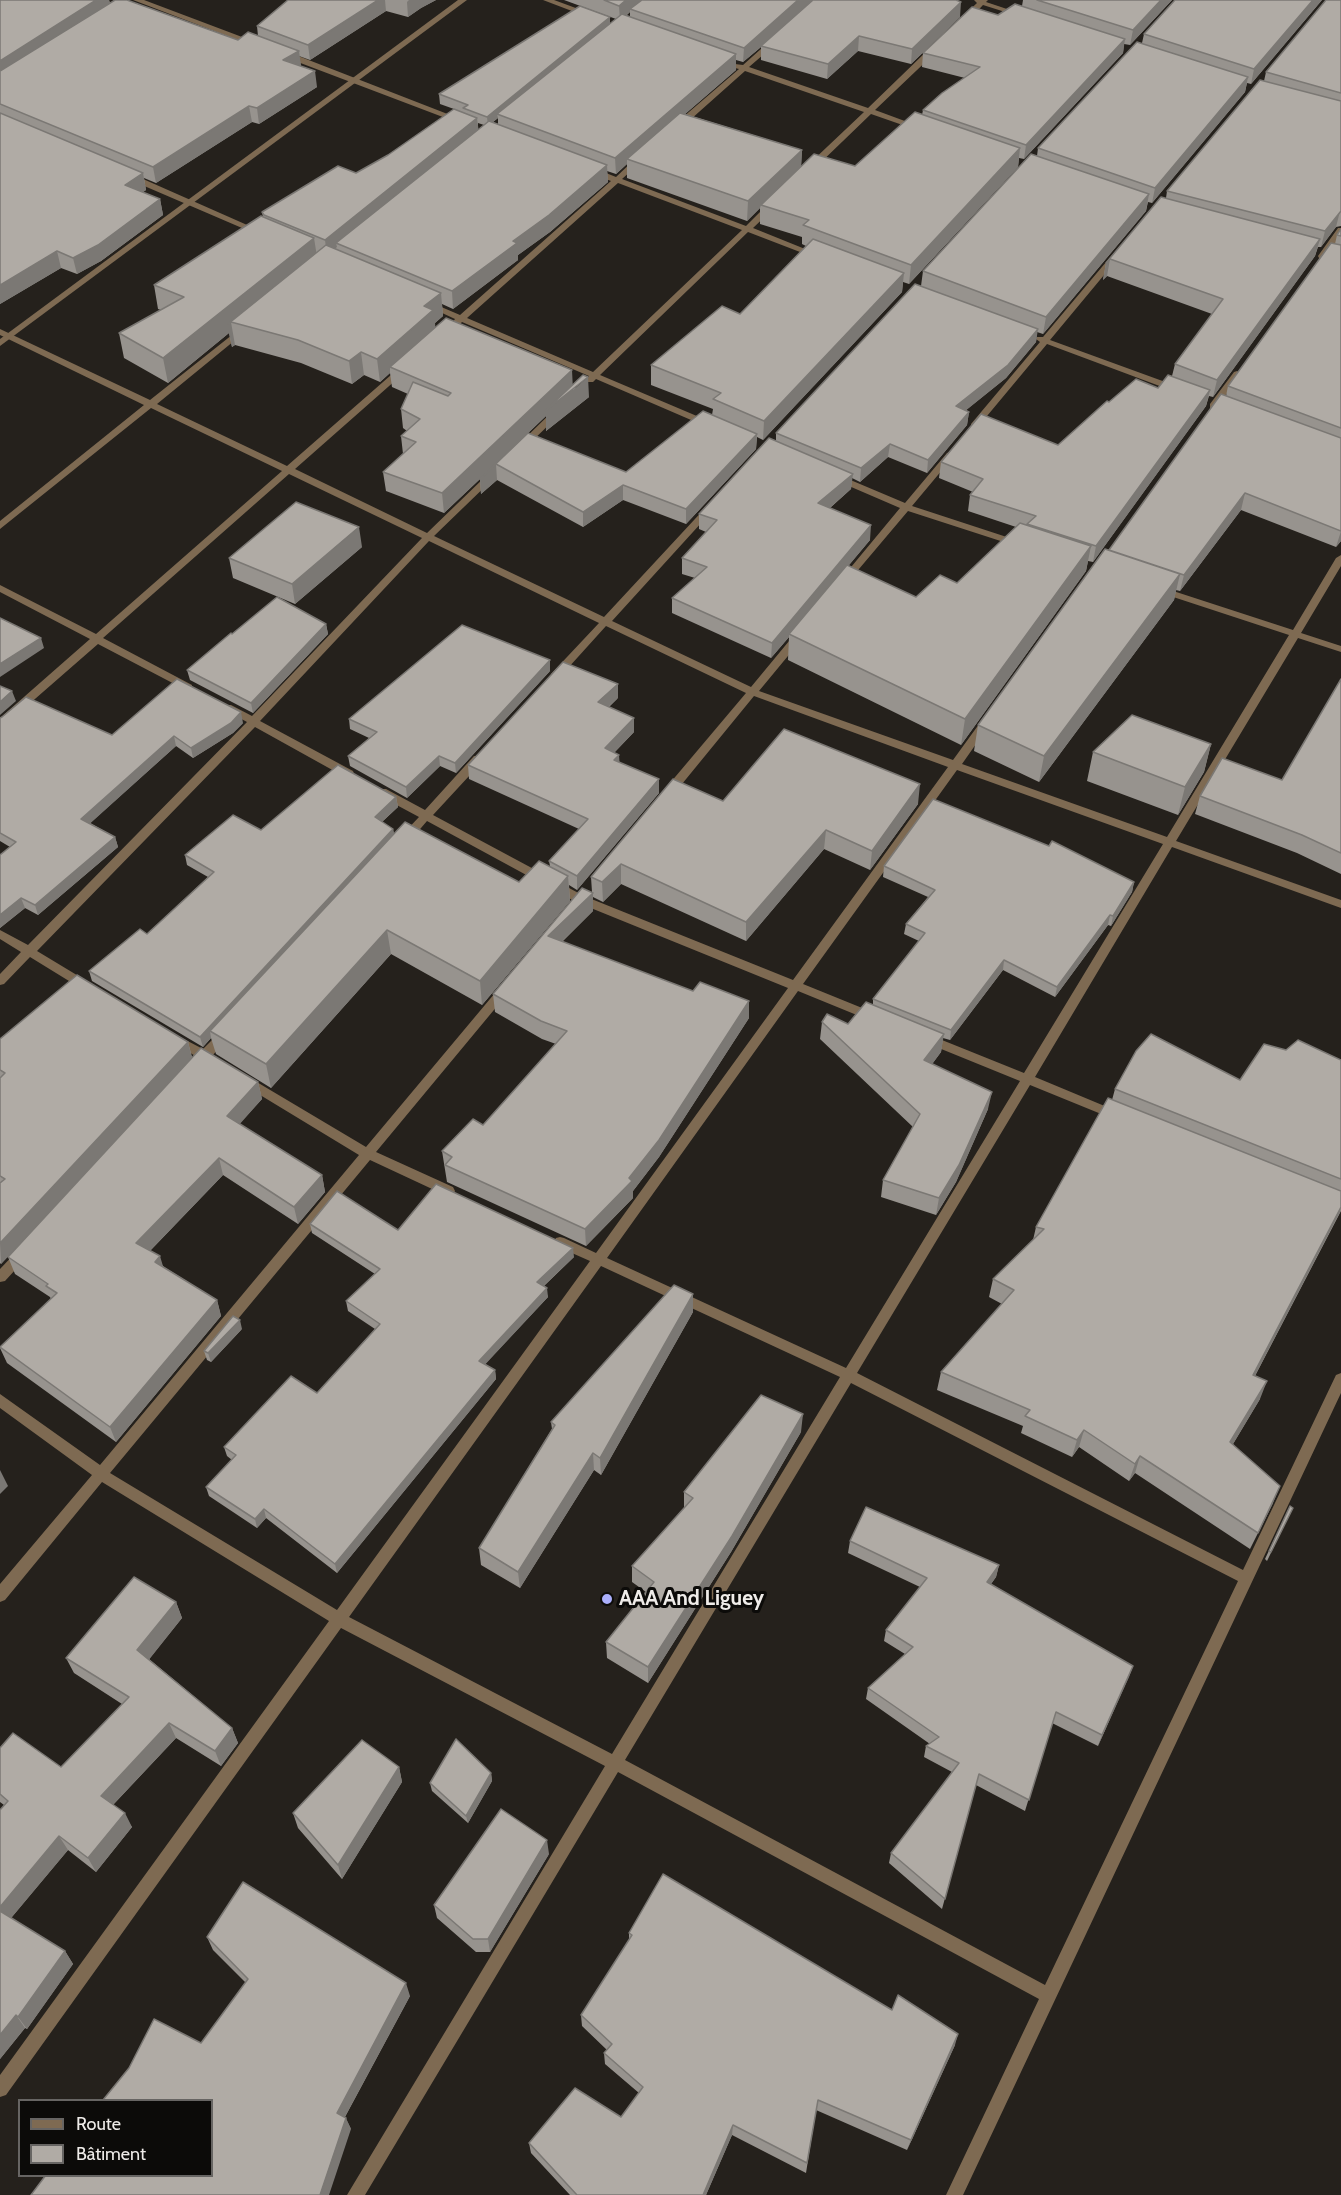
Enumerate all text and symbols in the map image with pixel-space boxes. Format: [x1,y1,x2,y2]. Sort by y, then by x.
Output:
place label: AAA And Liguey [619,1586,764,1612]
marker: AAA And Liguey [600,1592,614,1606]
legend [18,2099,213,2177]
text: Route [76,2113,121,2135]
text: Bâtiment [76,2143,146,2165]

